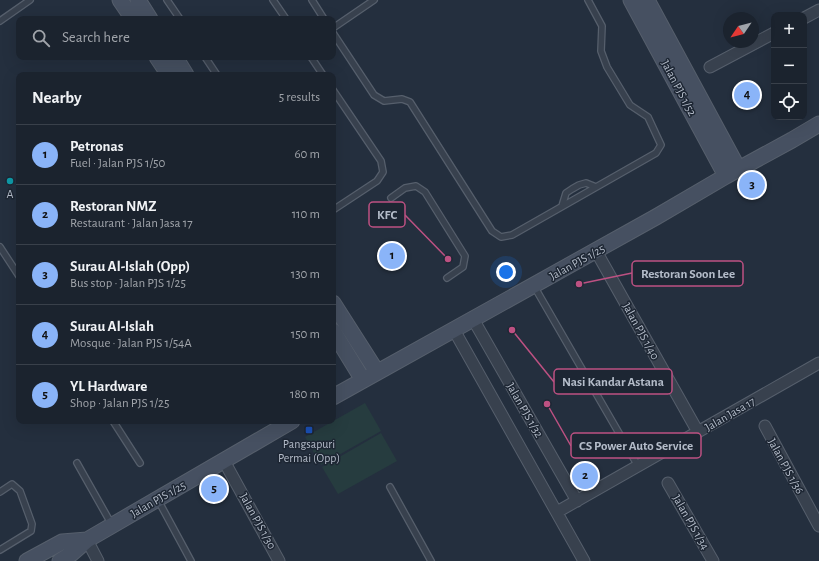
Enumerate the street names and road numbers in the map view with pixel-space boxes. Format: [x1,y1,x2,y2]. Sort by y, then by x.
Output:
street label: Jalan PJS 1/52 [659,58,699,118]
street label: Jalan PJS 1/25 [547,242,607,282]
street label: Jalan PJS 1/40 [621,301,661,361]
street label: Jalan PJS 1/32 [505,381,546,440]
street label: Jalan Jasa 17 [703,395,757,433]
street label: Jalan PJS 1/36 [766,436,806,496]
street label: Jalan PJS 1/25 [128,478,188,520]
street label: Jalan PJS 1/30 [238,491,278,551]
street label: Jalan PJS 1/34 [670,492,712,552]

